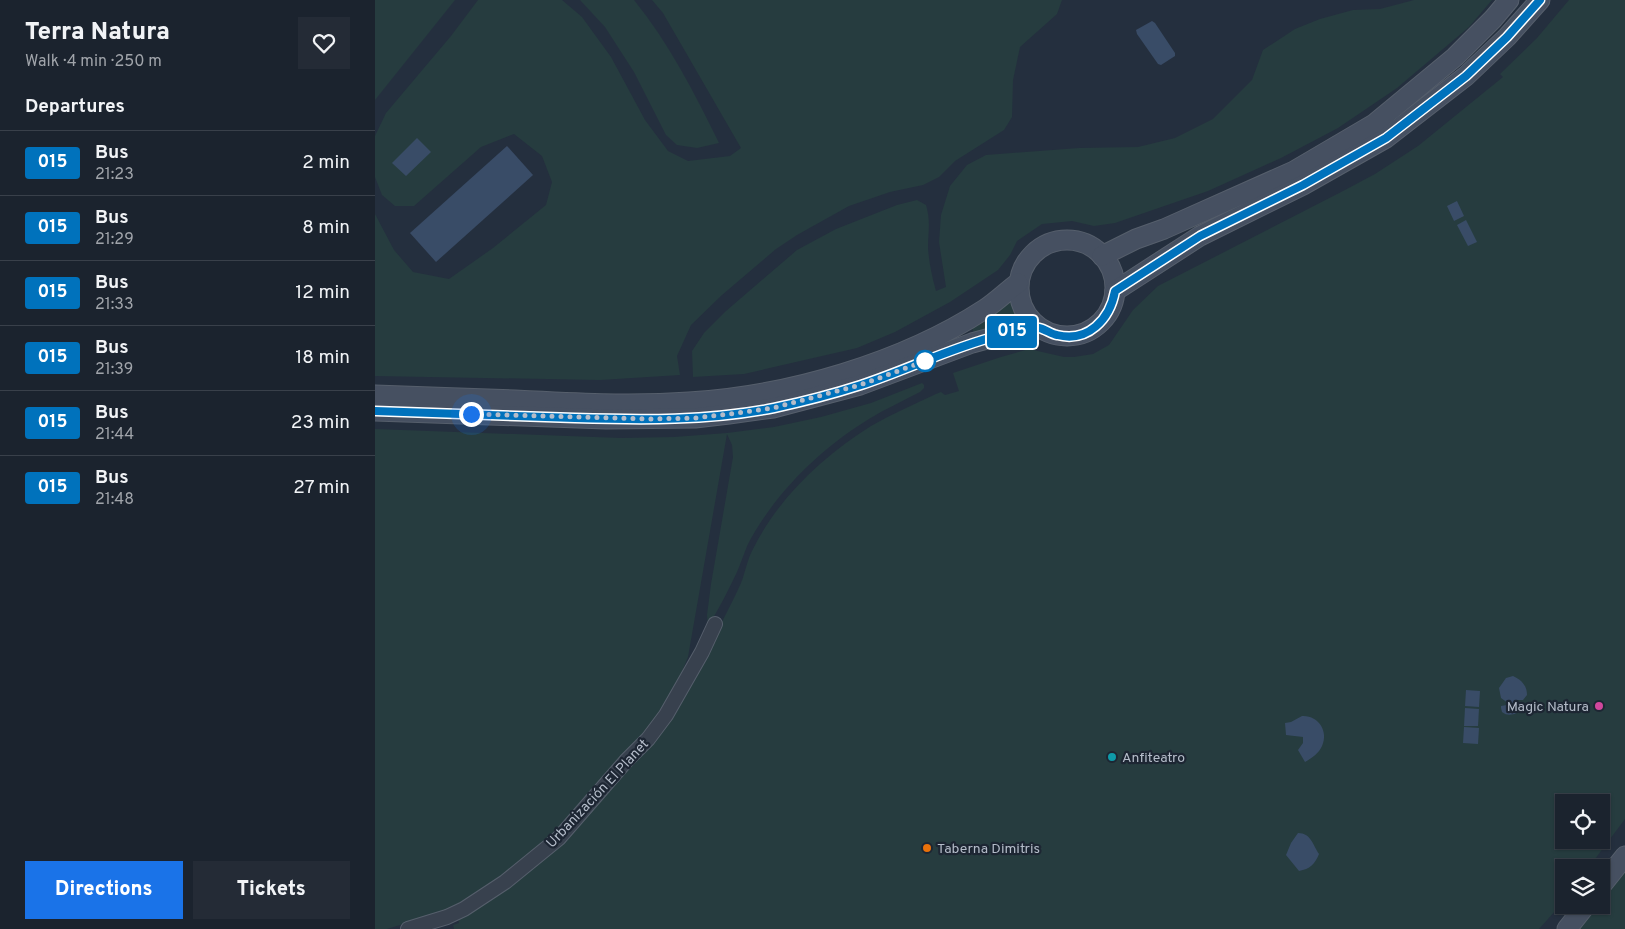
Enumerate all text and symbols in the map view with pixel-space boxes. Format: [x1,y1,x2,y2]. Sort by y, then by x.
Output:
button: heart [298,17,350,69]
text: Terra Natura [25,18,170,48]
text: Walk · 4 min · 250 m [25,52,162,72]
text: Departures [25,95,125,119]
text: Bus [95,141,129,165]
text: 015 [37,151,68,174]
text: 2 min [302,151,350,175]
text: 21:23 [95,165,134,185]
text: Bus [95,206,129,230]
text: 015 [37,216,68,239]
text: 8 min [302,216,350,240]
text: 21:29 [95,230,134,250]
text: Bus [95,271,129,295]
text: 015 [37,281,68,304]
text: 12 min [295,281,350,305]
text: 21:33 [95,295,134,315]
line badge: 015 [983,316,1041,348]
text: 015 [997,320,1027,343]
text: Bus [95,336,129,360]
text: 015 [37,346,68,369]
text: 18 min [295,346,350,370]
unlabelled marker [914,350,936,372]
text: 21:39 [95,360,133,380]
text: Bus [95,401,129,425]
your location [459,402,484,427]
text: 015 [37,411,68,434]
text: 23 min [291,411,350,435]
text: 21:44 [95,425,134,445]
text: Bus [95,466,129,490]
text: 015 [37,476,68,499]
text: 27 min [293,476,350,500]
text: 21:48 [95,490,134,510]
place label: Magic Natura [1507,699,1589,716]
marker: Magic Natura [1593,700,1605,712]
street label: Urbanización El Planet [543,736,653,852]
place label: Anfiteatro [1122,750,1185,767]
marker: Anfiteatro [1106,751,1118,763]
map controls [1555,794,1610,914]
button: locate [1555,794,1610,849]
place label: Taberna Dimitris [937,841,1040,858]
marker: Taberna Dimitris [921,842,933,854]
button: layers [1555,859,1610,914]
button: Directions [25,861,183,919]
button: Tickets [193,861,350,919]

